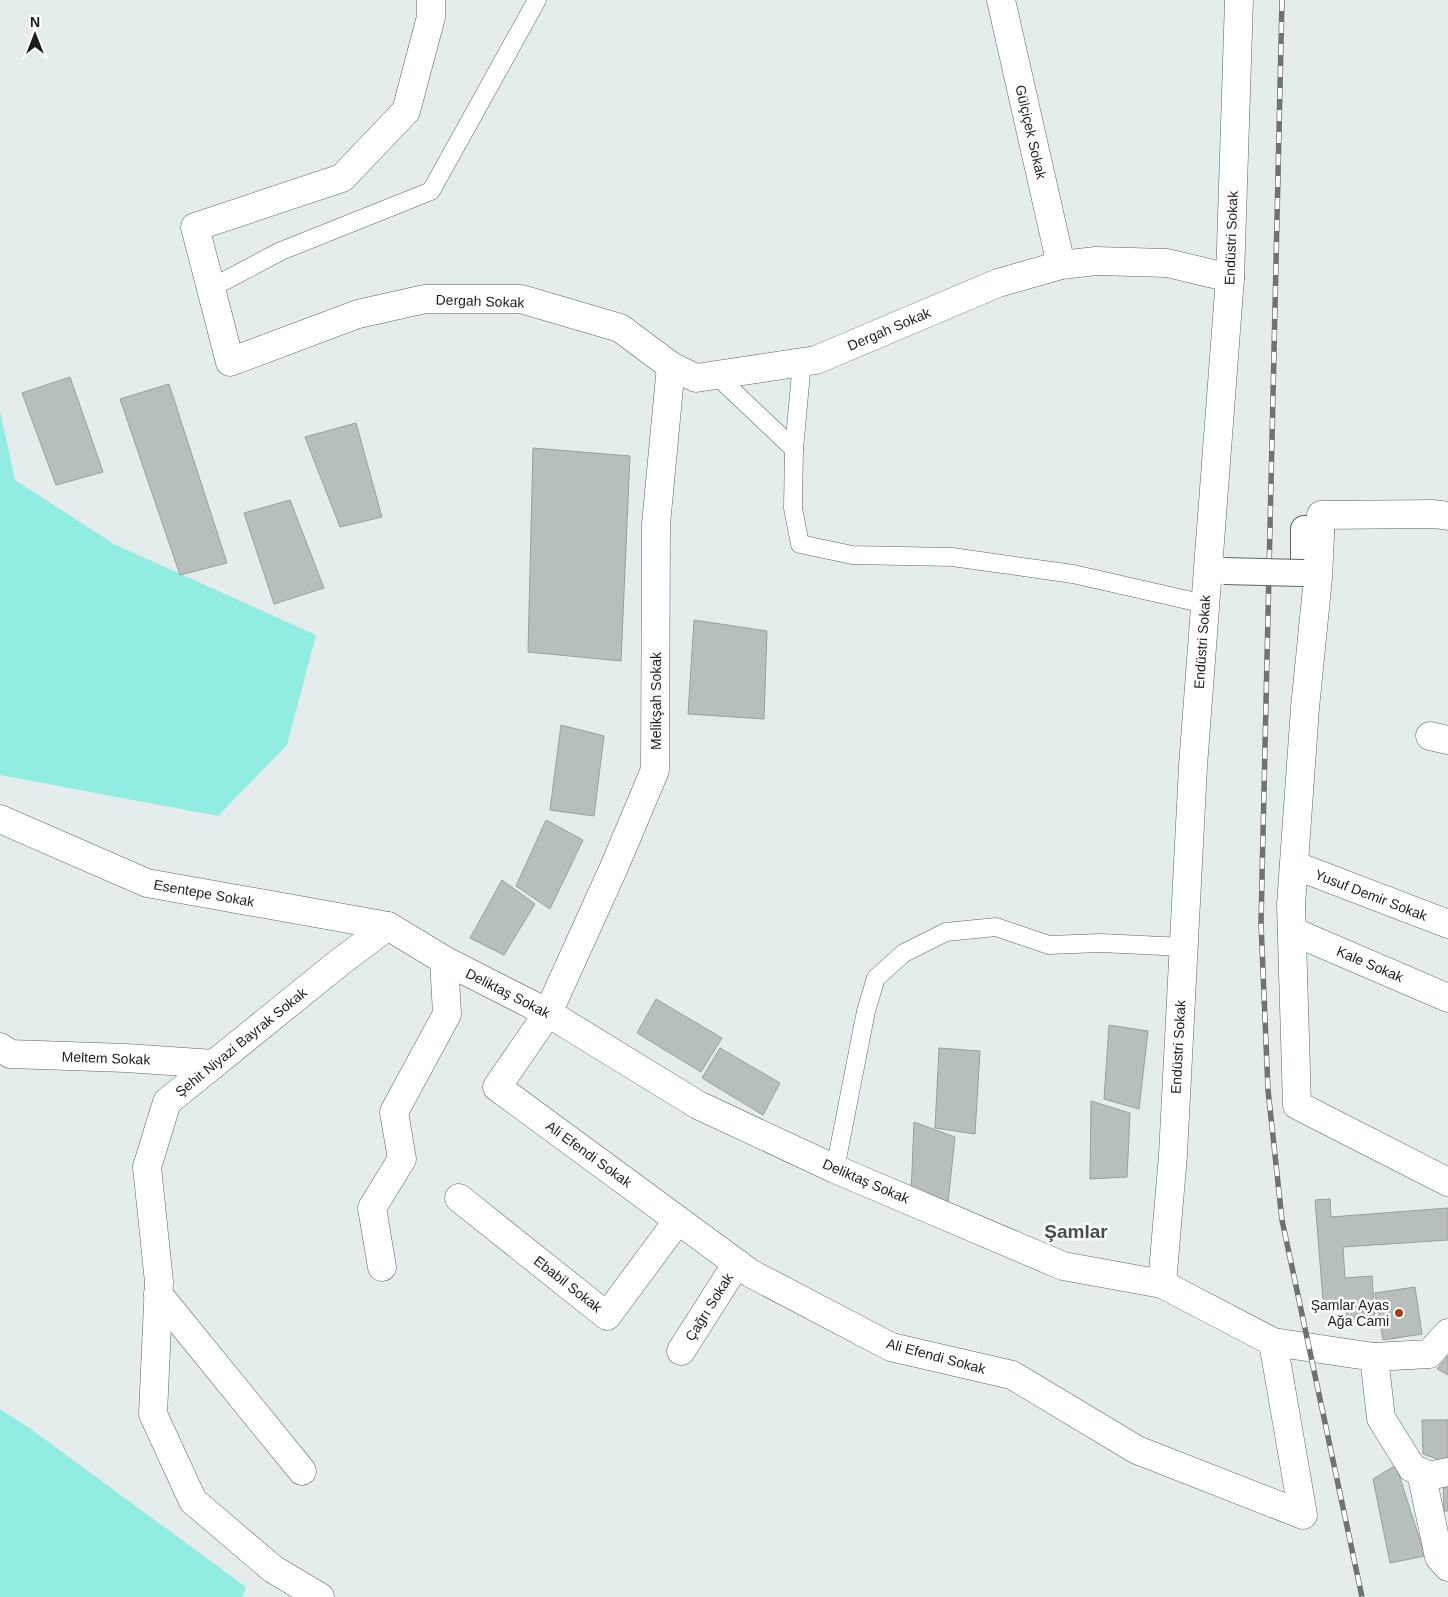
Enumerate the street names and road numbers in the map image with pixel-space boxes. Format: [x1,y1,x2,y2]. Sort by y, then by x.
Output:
street label: Gülçiçek Sokak [1012,83,1050,182]
street label: Endüstri Sokak [1221,190,1241,285]
street label: Dergah Sokak [435,291,526,311]
street label: Dergah Sokak [845,304,934,354]
street label: Endüstri Sokak [1191,593,1213,690]
street label: Melikşah Sokak [648,651,664,750]
street label: Yusuf Demir Sokak [1313,866,1430,924]
street label: Esentepe Sokak [152,876,257,910]
street label: Kale Sokak [1334,943,1407,986]
street label: Deliktaş Sokak [463,965,554,1022]
street label: Şehit Niyazi Bayrak Sokak [172,983,311,1100]
street label: Endüstri Sokak [1168,999,1189,1094]
street label: Meltem Sokak [61,1048,152,1068]
street label: Ali Efendi Sokak [543,1118,636,1191]
street label: Deliktaş Sokak [820,1156,913,1207]
street label: Ebabil Sokak [531,1253,606,1316]
street label: Çağrı Sokak [682,1269,737,1344]
street label: Ali Efendi Sokak [885,1335,988,1377]

